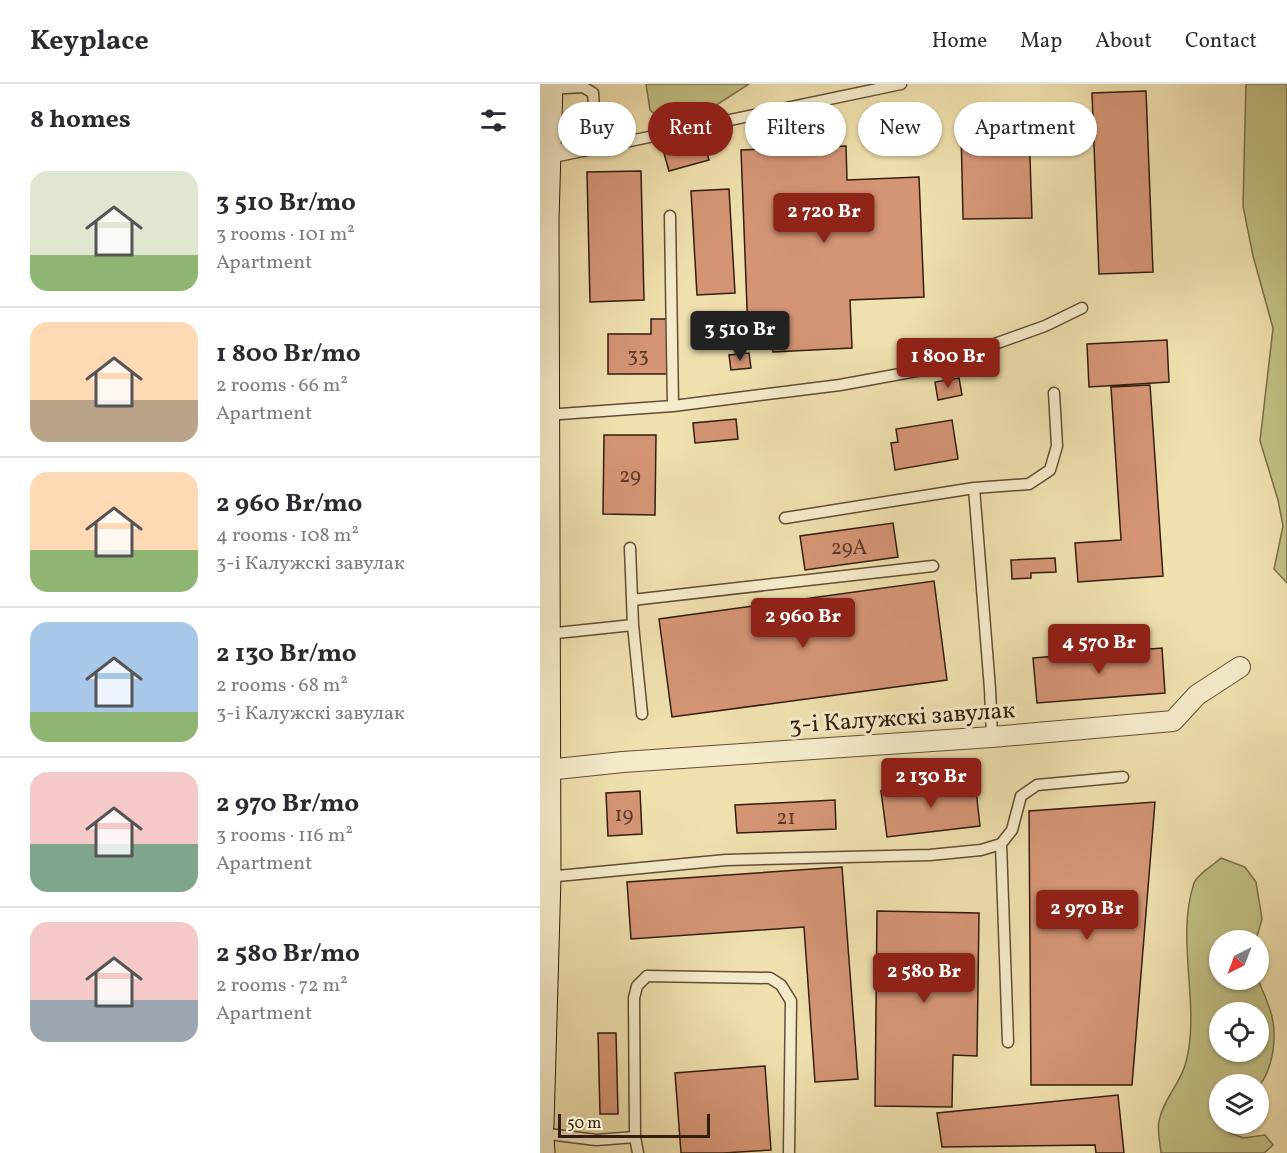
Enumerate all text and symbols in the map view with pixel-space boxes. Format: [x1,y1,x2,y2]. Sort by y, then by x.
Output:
text: Keyplace [30,22,149,61]
text: Home [932,27,987,56]
text: Map [1020,27,1062,56]
text: About [1095,27,1152,56]
text: Contact [1185,27,1257,56]
text: 8 homes [30,102,131,138]
chip: Buy [558,102,636,156]
chip: Rent [648,102,733,156]
chip: Filters [745,102,846,156]
chip: New [858,102,942,156]
chip: Apartment [954,102,1097,156]
icon: filters [477,104,510,137]
text: 3 510 Br/mo [216,185,356,221]
pin: 2 720 Br [762,193,886,244]
icon: home [78,195,150,267]
text: 2 720 Br [787,198,861,226]
text: 3 rooms · 101 m² [216,221,355,249]
text: Apartment [216,249,312,277]
pin: 3 510 Br [678,311,802,362]
text: 3 510 Br [704,316,776,344]
text: 1 800 Br/mo [216,336,361,372]
pin: 1 800 Br [886,338,1010,389]
house number: 33 [627,341,649,370]
text: 1 800 Br [911,343,985,371]
icon: home [78,346,150,418]
text: 2 rooms · 66 m² [216,372,348,400]
text: Apartment [216,400,312,428]
house number: 29 [619,462,641,491]
text: 2 960 Br/mo [216,486,362,522]
icon: home [78,496,150,568]
text: 4 rooms · 108 m² [216,522,359,550]
house number: 29А [831,534,868,563]
text: 3-і Калужскі завулак [216,550,405,578]
pin: 2 960 Br [741,598,865,649]
text: 2 960 Br [765,603,841,631]
pin: 4 570 Br [1037,624,1161,675]
text: 4 570 Br [1062,629,1136,657]
text: 2 130 Br/mo [216,636,357,672]
icon: home [78,646,150,718]
text: 2 rooms · 68 m² [216,672,348,700]
street label: 3-і Калужскі завулак [788,694,1016,744]
text: 3-і Калужскі завулак [216,700,405,728]
pin: 2 130 Br [869,758,993,809]
text: 2 130 Br [895,763,967,791]
text: 2 970 Br/mo [216,786,359,822]
icon: home [78,796,150,868]
house number: 19 [614,801,634,830]
house number: 21 [776,804,796,833]
text: 3 rooms · 116 m² [216,822,353,850]
text: Apartment [216,850,312,878]
pin: 2 970 Br [1025,890,1149,941]
text: 2 970 Br [1050,895,1124,923]
north arrow [1209,930,1269,990]
map controls [1209,930,1269,1134]
text: 2 580 Br/mo [216,936,360,972]
icon: home [78,946,150,1018]
pin: 2 580 Br [862,953,986,1004]
text: 2 580 Br [887,958,961,986]
text: 2 rooms · 72 m² [216,972,348,1000]
text: Apartment [216,1000,312,1028]
button: locate [1209,1002,1269,1062]
button: layers [1209,1074,1269,1134]
scale bar [558,1111,710,1138]
text: 50 m [567,1113,601,1135]

